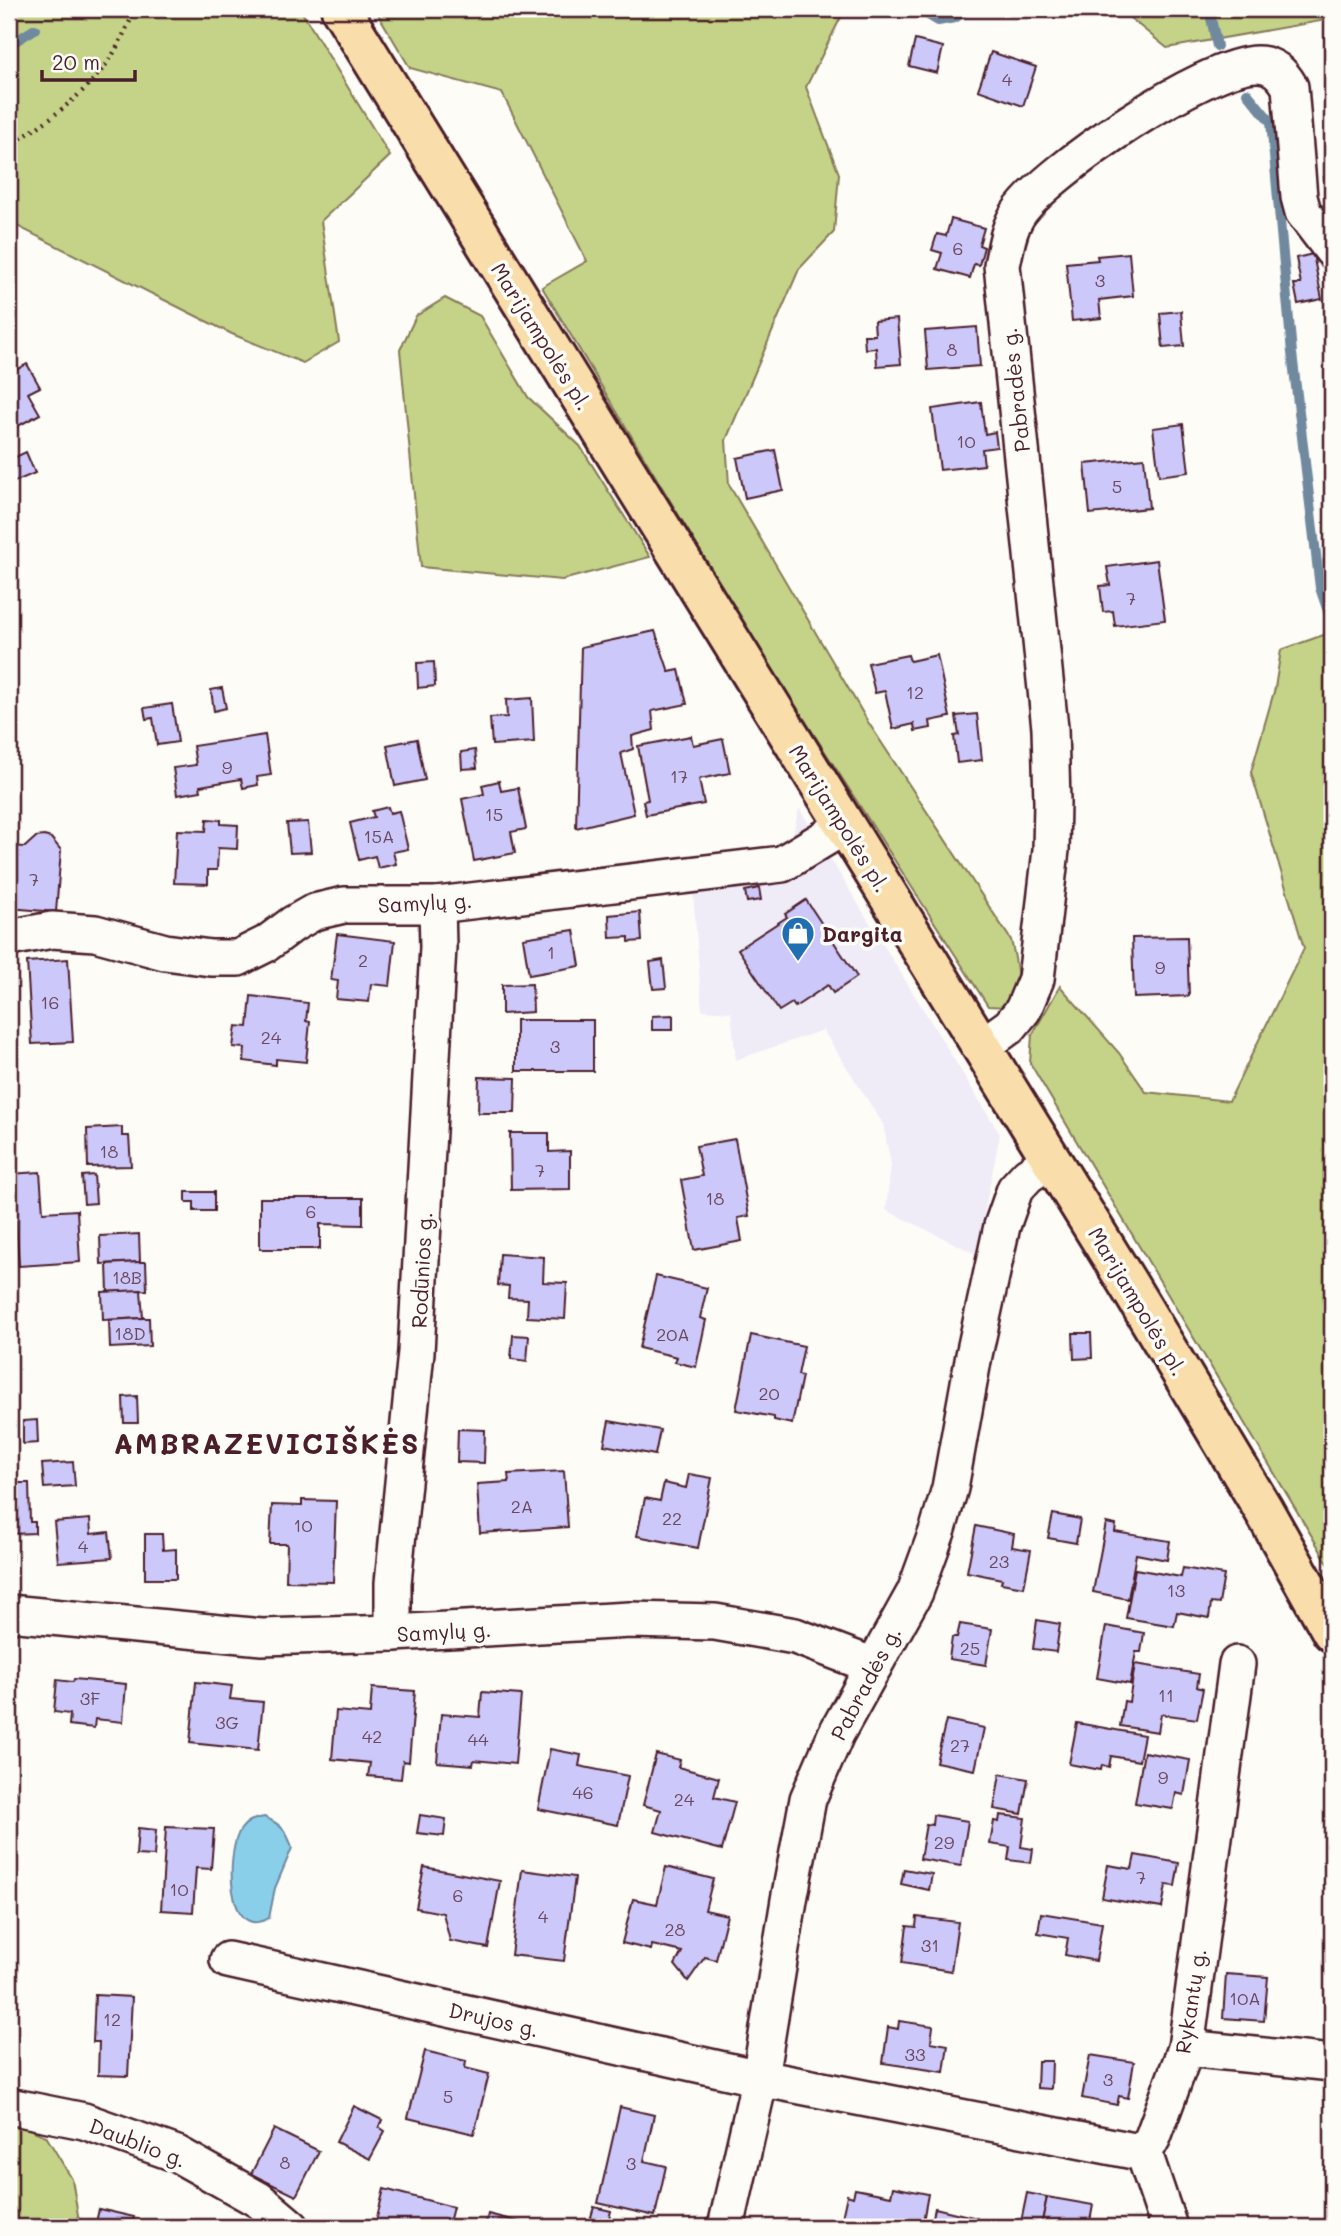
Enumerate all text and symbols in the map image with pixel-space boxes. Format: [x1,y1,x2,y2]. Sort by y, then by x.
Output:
scale bar [42,38,135,82]
text: 20 m [52,48,100,75]
house number: 4 [1002,67,1013,91]
house number: 6 [953,236,963,260]
street label: Marijampolės pl. [486,257,598,415]
house number: 3 [1095,268,1105,292]
street label: Pabradės g. [995,326,1035,454]
house number: 8 [947,337,958,361]
house number: 10 [956,429,976,453]
house number: 5 [1112,474,1122,498]
house number: 7 [1126,586,1136,610]
house number: 12 [906,680,924,704]
street label: Marijampolės pl. [784,739,896,897]
house number: 9 [222,755,233,779]
house number: 17 [670,764,688,788]
house number: 15 [485,802,503,826]
house number: 15A [364,824,395,848]
house number: 7 [29,867,39,891]
street label: Samylų g. [377,886,473,918]
shop icon: Dargita [779,914,817,963]
place label: Dargita [822,920,903,947]
house number: 1 [547,940,555,964]
house number: 2 [358,948,368,972]
house number: 9 [1155,955,1166,979]
house number: 16 [41,990,59,1014]
house number: 24 [261,1025,282,1049]
house number: 3 [550,1034,560,1058]
house number: 18 [100,1139,119,1163]
house number: 7 [535,1158,545,1182]
house number: 18 [706,1186,725,1210]
house number: 6 [306,1199,316,1223]
street label: Rodūnios g. [404,1211,438,1329]
street label: Marijampolės pl. [1083,1222,1193,1380]
house number: 18B [112,1265,142,1289]
house number: 18D [114,1321,146,1345]
house number: 20A [656,1322,690,1346]
house number: 20 [758,1381,780,1405]
district label: AMBRAZEVICIŠKĖS [113,1425,421,1461]
house number: 2A [511,1494,533,1518]
house number: 22 [662,1506,682,1530]
house number: 10 [293,1513,313,1537]
house number: 4 [78,1534,89,1558]
house number: 23 [989,1549,1009,1573]
house number: 13 [1167,1578,1185,1602]
street label: Samylų g. [396,1615,492,1647]
street label: Pabradės g. [824,1621,906,1745]
house number: 25 [960,1636,980,1660]
house number: 11 [1158,1683,1174,1707]
house number: 3F [80,1686,100,1710]
house number: 3G [215,1710,239,1734]
house number: 42 [362,1724,382,1748]
house number: 44 [467,1727,489,1751]
house number: 27 [950,1733,970,1757]
house number: 9 [1158,1765,1169,1789]
house number: 46 [572,1780,594,1804]
house number: 24 [674,1787,695,1811]
house number: 29 [934,1830,955,1854]
house number: 7 [1136,1865,1146,1889]
house number: 10 [169,1877,189,1901]
house number: 6 [453,1883,463,1907]
house number: 4 [538,1904,549,1928]
house number: 28 [665,1917,686,1941]
house number: 31 [921,1933,939,1957]
street label: Rykantų g. [1168,1946,1212,2056]
house number: 10A [1229,1986,1261,2010]
street label: Drujos g. [446,1996,542,2042]
house number: 12 [103,2007,121,2031]
house number: 33 [904,2042,926,2066]
house number: 3 [1103,2067,1113,2091]
house number: 5 [443,2084,453,2108]
street label: Daublio g. [86,2111,190,2173]
house number: 8 [280,2150,291,2174]
house number: 3 [626,2151,636,2175]

